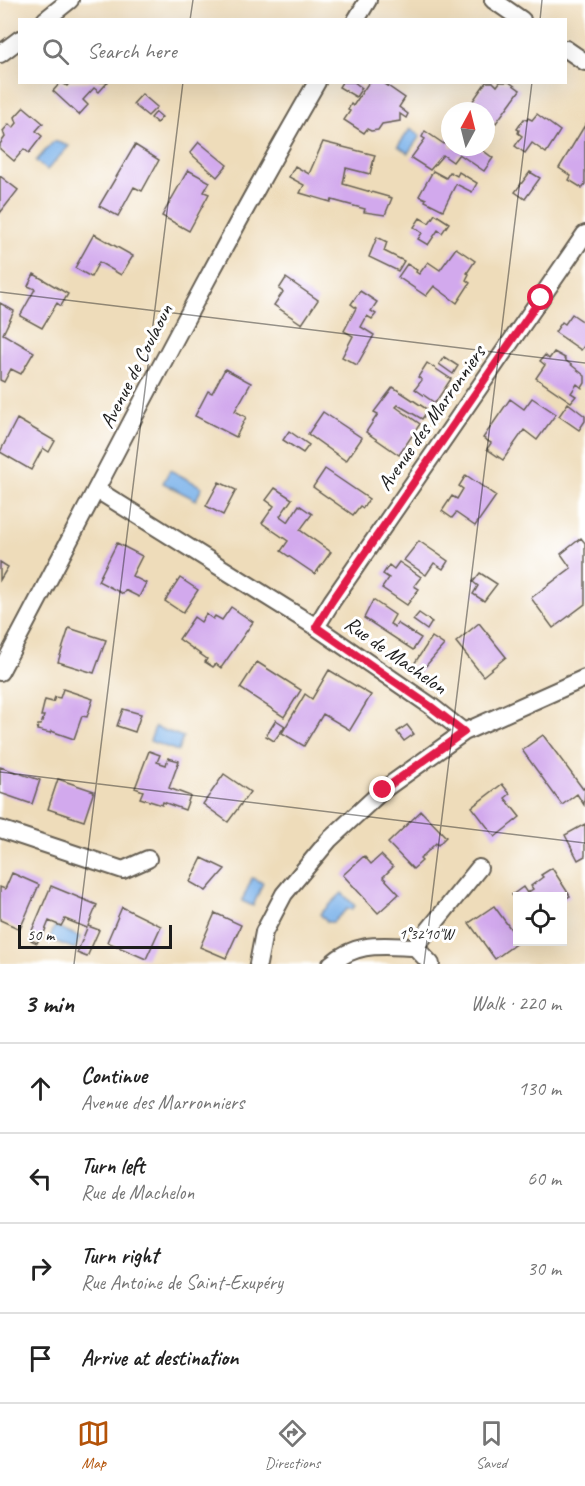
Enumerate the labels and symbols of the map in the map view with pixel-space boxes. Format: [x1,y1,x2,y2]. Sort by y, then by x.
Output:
north arrow [441,102,495,156]
route start [527,284,553,310]
street label: Avenue de Coulaoun [94,299,179,432]
street label: Avenue des Marronniers [371,339,492,496]
street label: Rue de Machelon [340,610,453,700]
route end [369,776,395,802]
scale bar [18,922,172,950]
text: 1°32'10"W [399,925,456,944]

